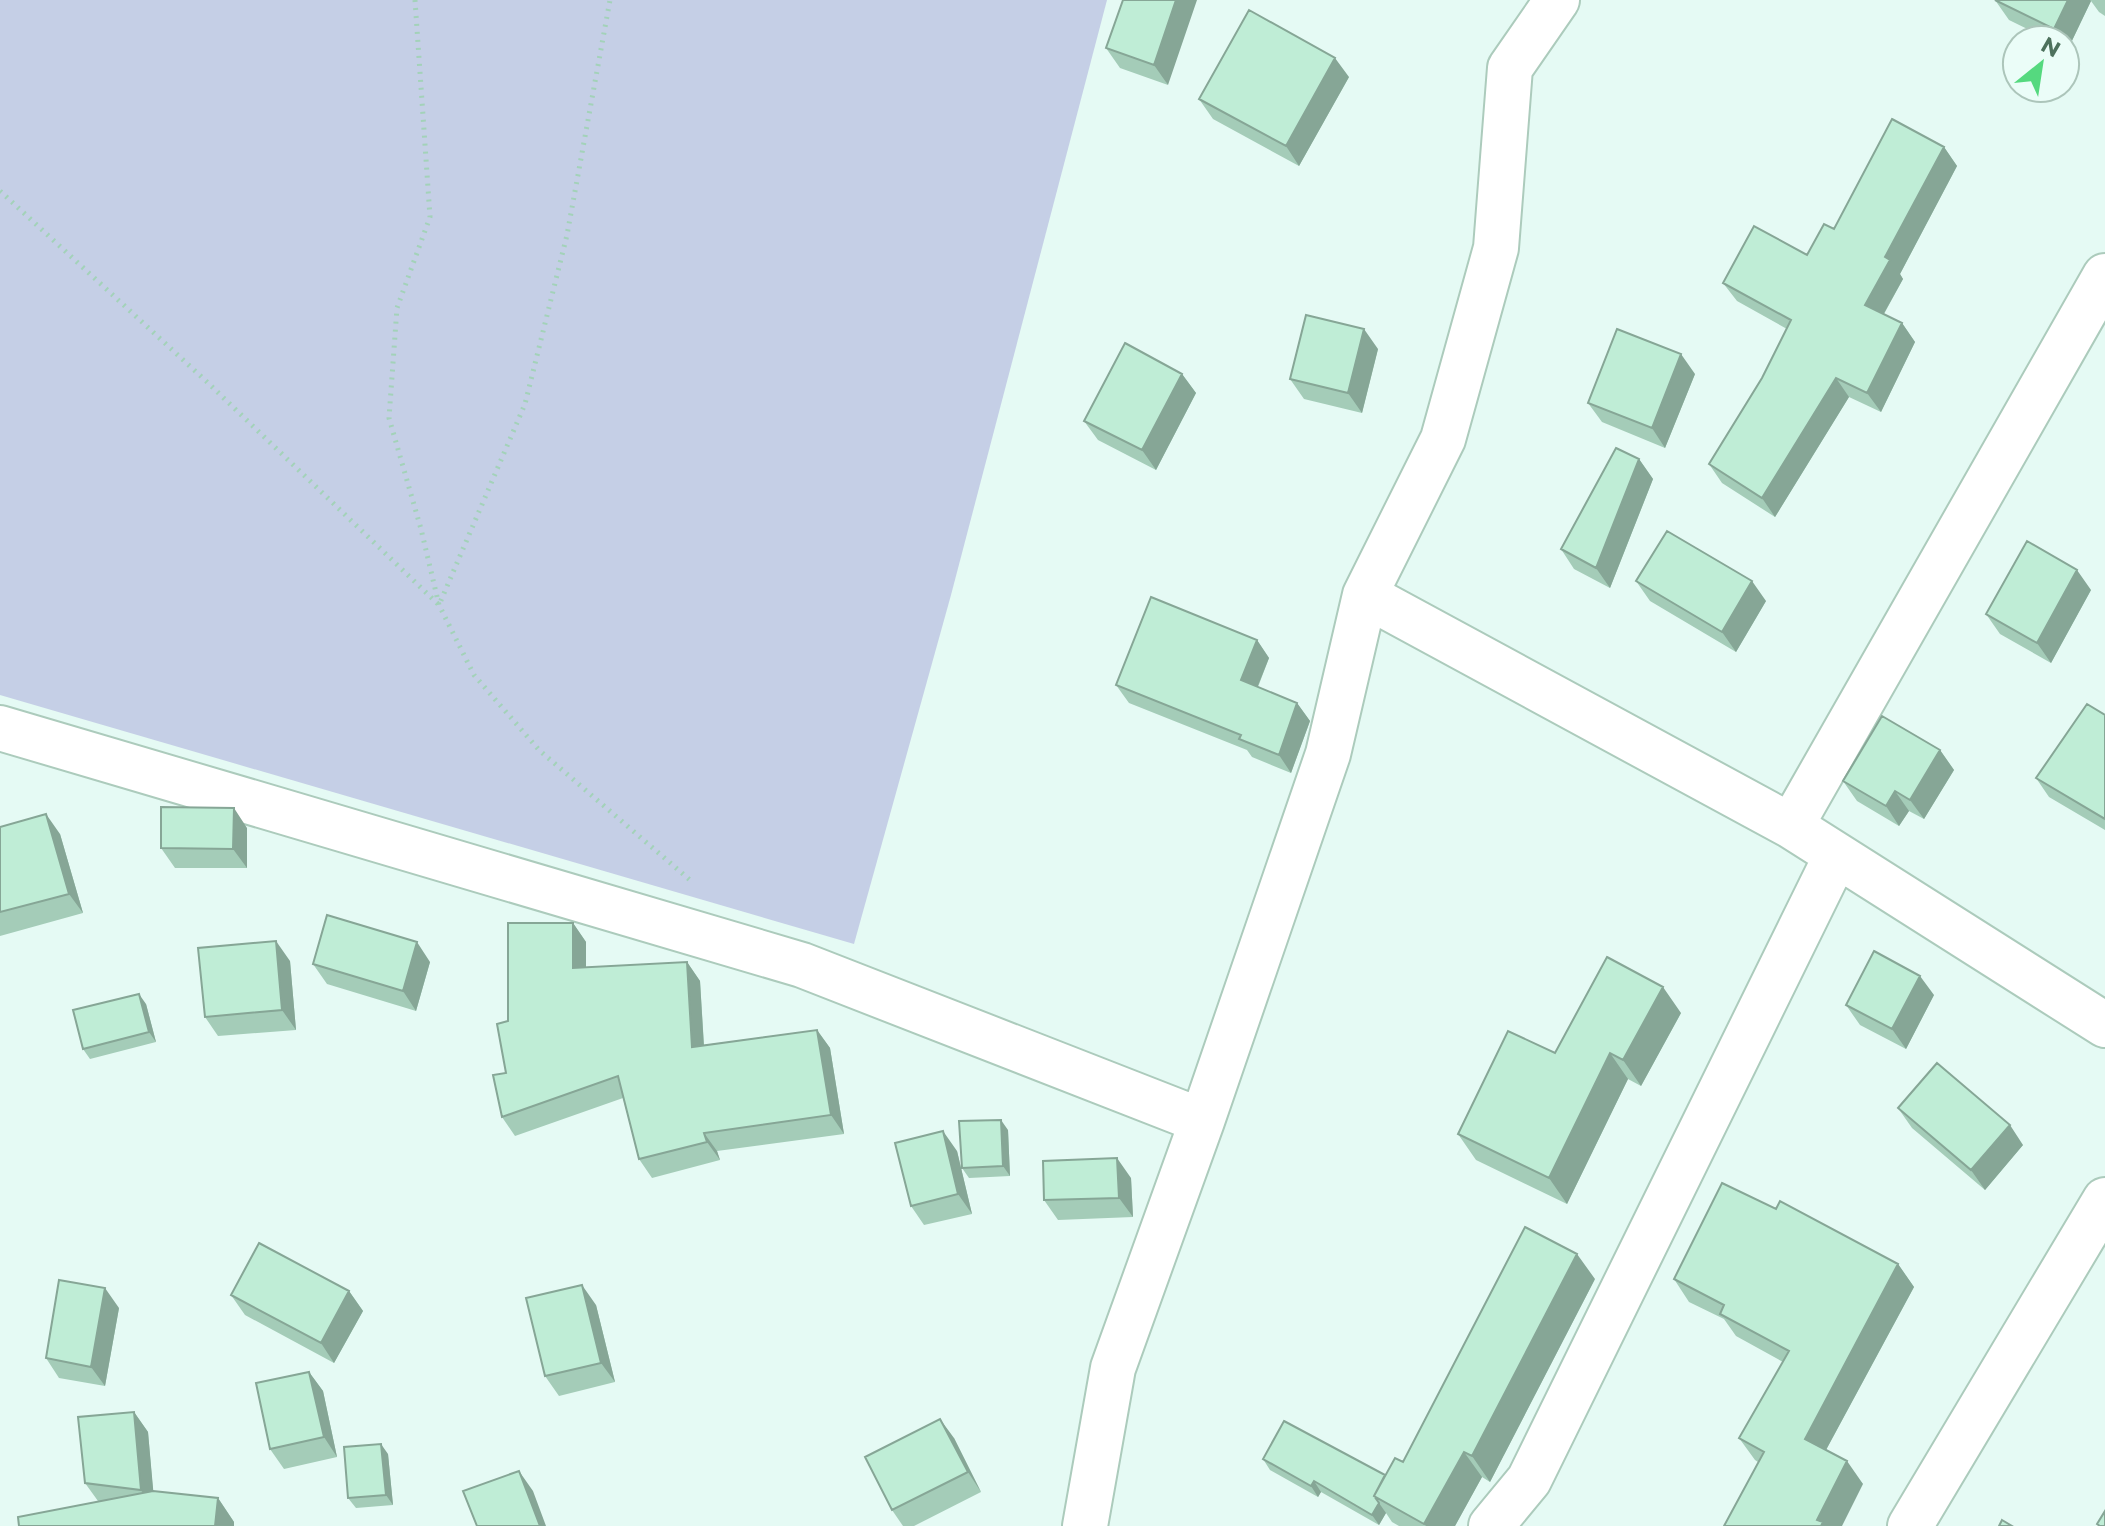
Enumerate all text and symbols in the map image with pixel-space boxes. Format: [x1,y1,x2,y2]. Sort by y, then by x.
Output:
north arrow [2001,24,2081,104]
text: N [2036,31,2065,63]

